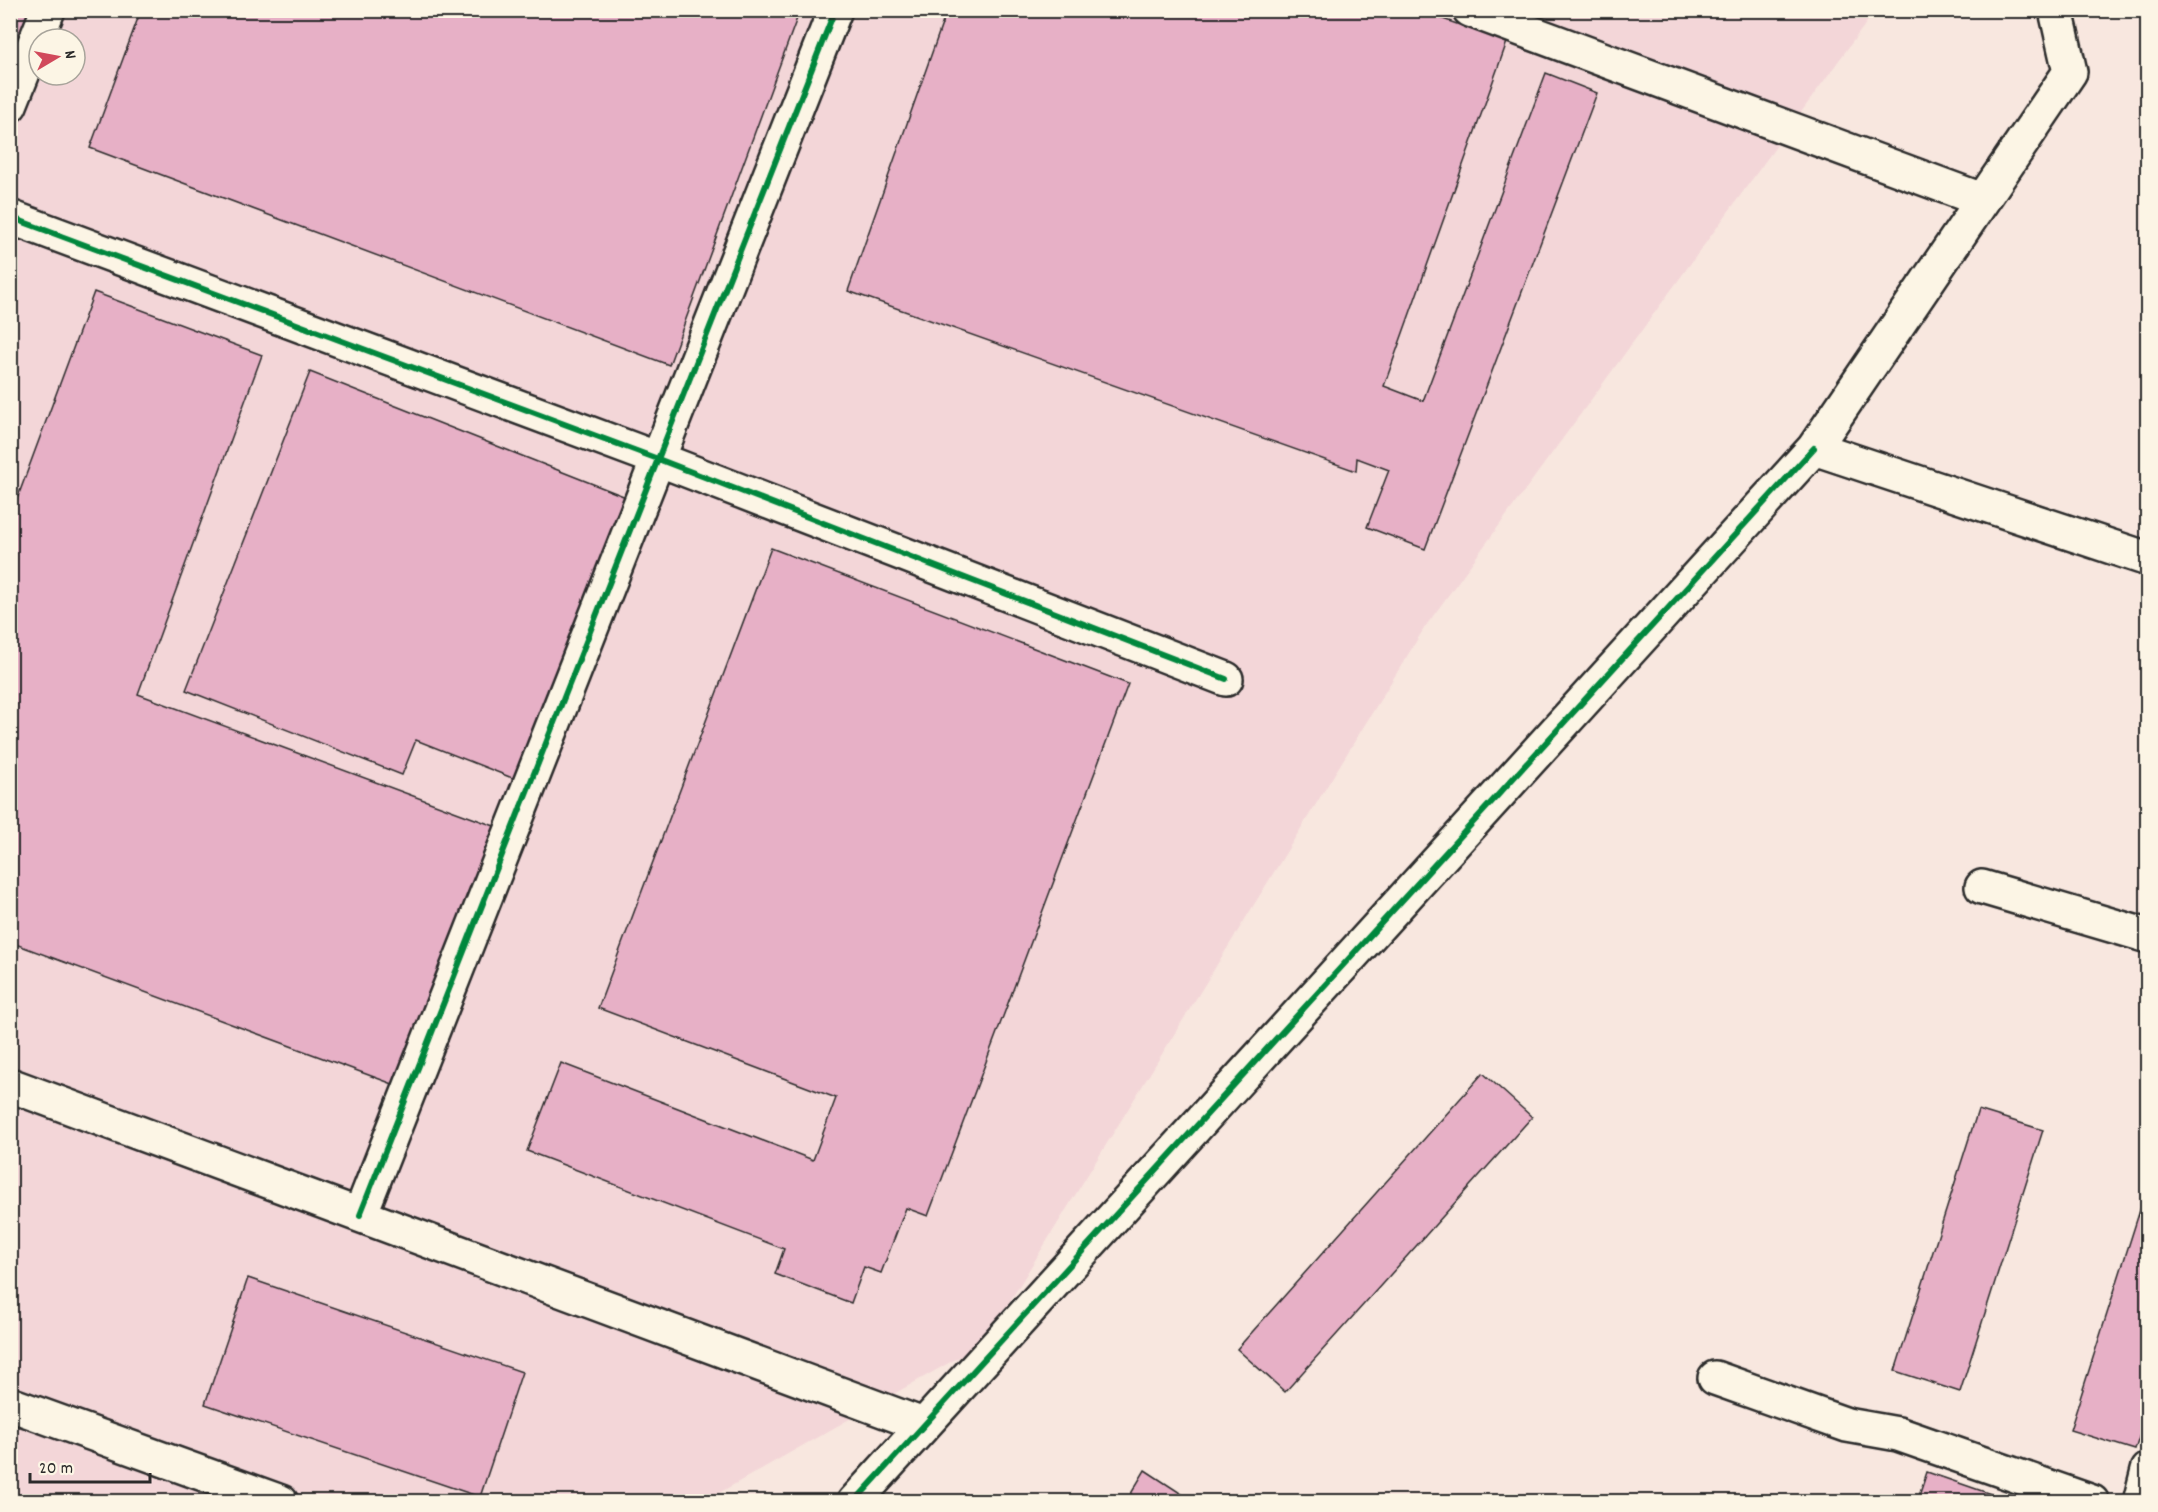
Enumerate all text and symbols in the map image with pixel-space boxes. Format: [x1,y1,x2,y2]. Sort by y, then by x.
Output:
north arrow [27,27,87,87]
text: N [57,49,81,61]
scale bar [30,1446,150,1484]
text: 20 m [39,1457,73,1482]

